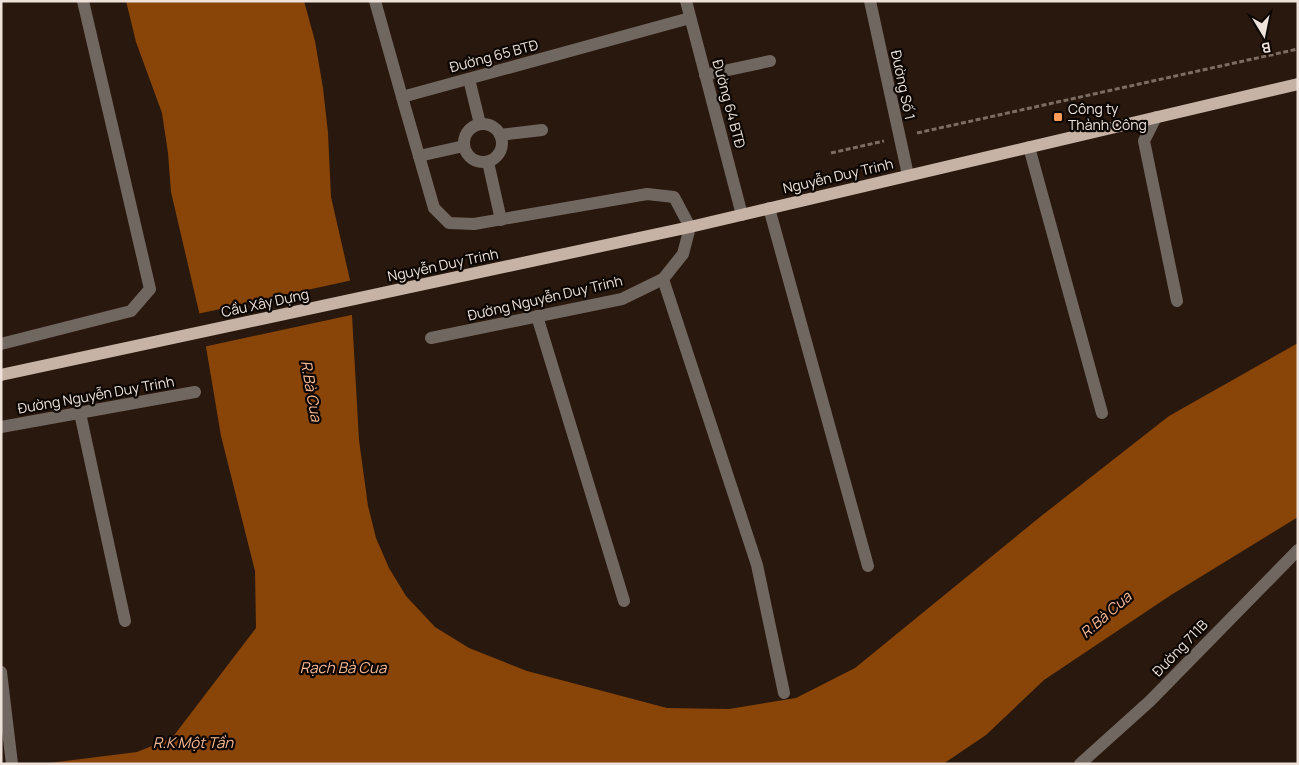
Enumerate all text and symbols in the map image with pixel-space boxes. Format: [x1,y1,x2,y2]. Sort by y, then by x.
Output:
north arrow [1239,10,1289,60]
street label: Đường 65 BTĐ [447,35,540,76]
text: B [1260,38,1272,58]
street label: Đường Số 1 [887,48,920,121]
street label: Đường 64 BTĐ [708,57,750,150]
place label: Công ty Thành Công [1068,99,1147,134]
marker: Công ty Thành Công [1052,111,1064,123]
street label: Nguyễn Duy Trinh [781,154,895,197]
street label: Nguyễn Duy Trinh [386,243,500,286]
street label: Đường Nguyễn Duy Trinh [466,270,624,325]
street label: Cầu Xây Dựng [219,284,311,321]
water label: R.Bà Cua [296,359,327,424]
street label: Đường Nguyễn Duy Trinh [16,371,176,418]
water label: R.Bà Cua [1075,586,1136,643]
street label: Đường 711B [1148,615,1212,680]
water label: Rạch Bà Cua [300,657,387,678]
water label: R.K Một Tần [153,732,234,753]

